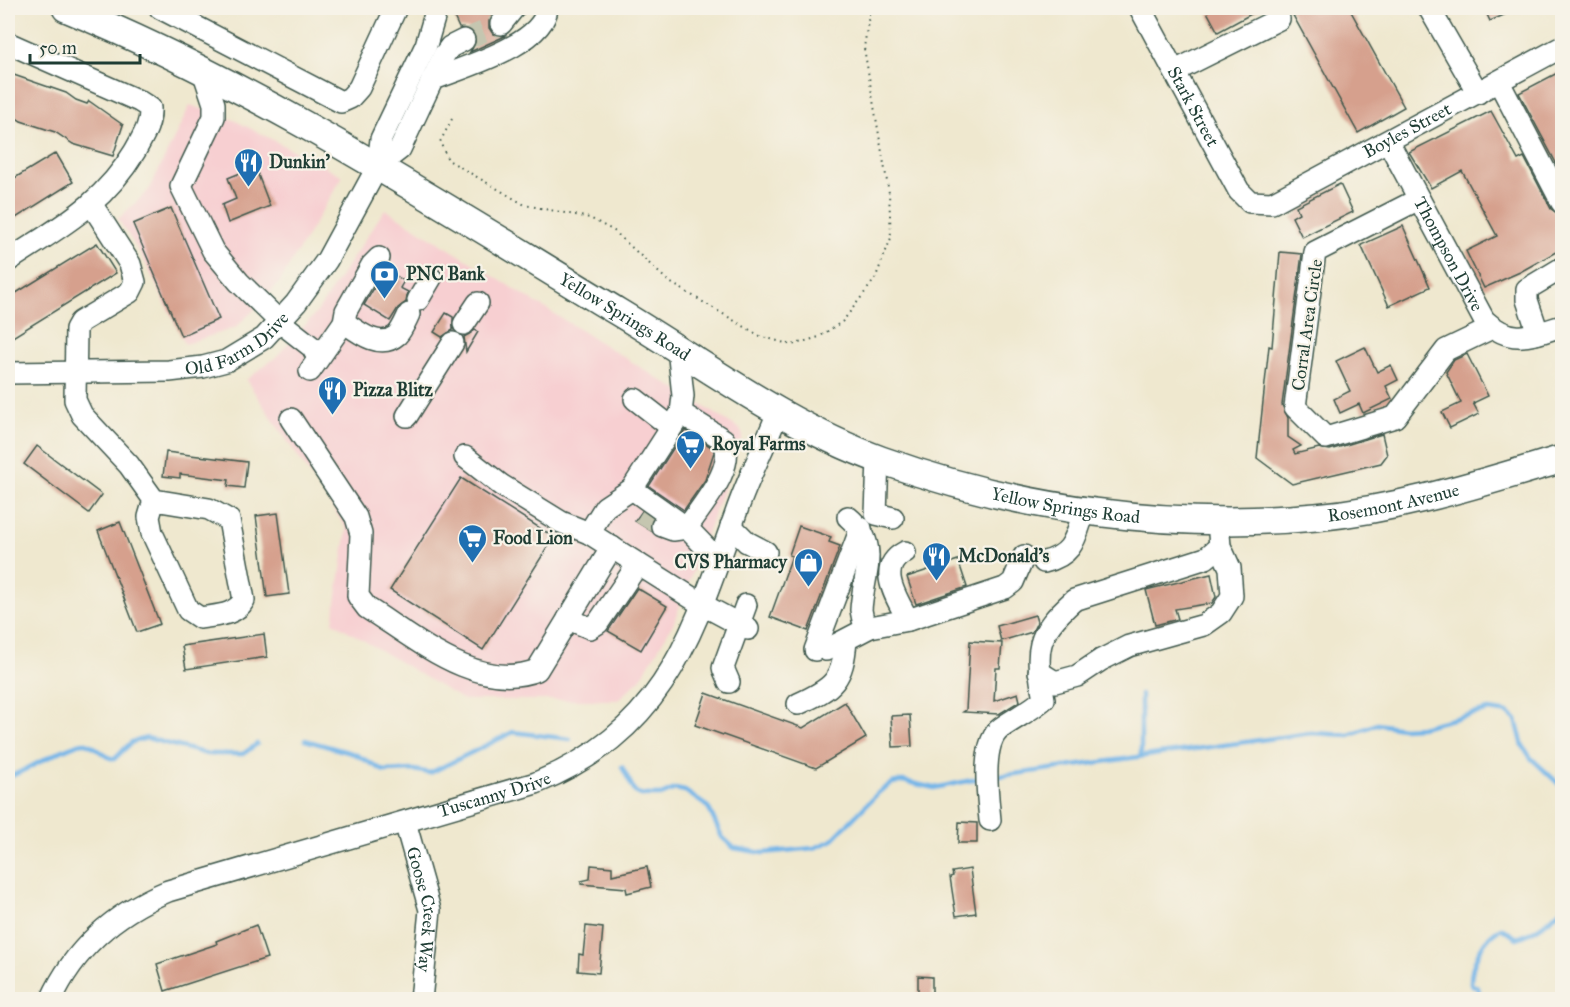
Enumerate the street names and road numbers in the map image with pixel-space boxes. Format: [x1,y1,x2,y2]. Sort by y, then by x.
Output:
street label: Stark Street [1163,63,1224,151]
street label: Boyles Street [1359,97,1455,163]
street label: Thompson Drive [1409,193,1488,315]
street label: Corral Area Circle [1287,258,1327,392]
street label: Yellow Springs Road [555,268,694,366]
street label: Old Farm Drive [184,307,293,380]
street label: Rosemont Avenue [1326,479,1462,527]
street label: Yellow Springs Road [989,482,1141,528]
street label: Tuscanny Drive [435,767,554,822]
street label: Goose Creek Way [402,844,442,974]

